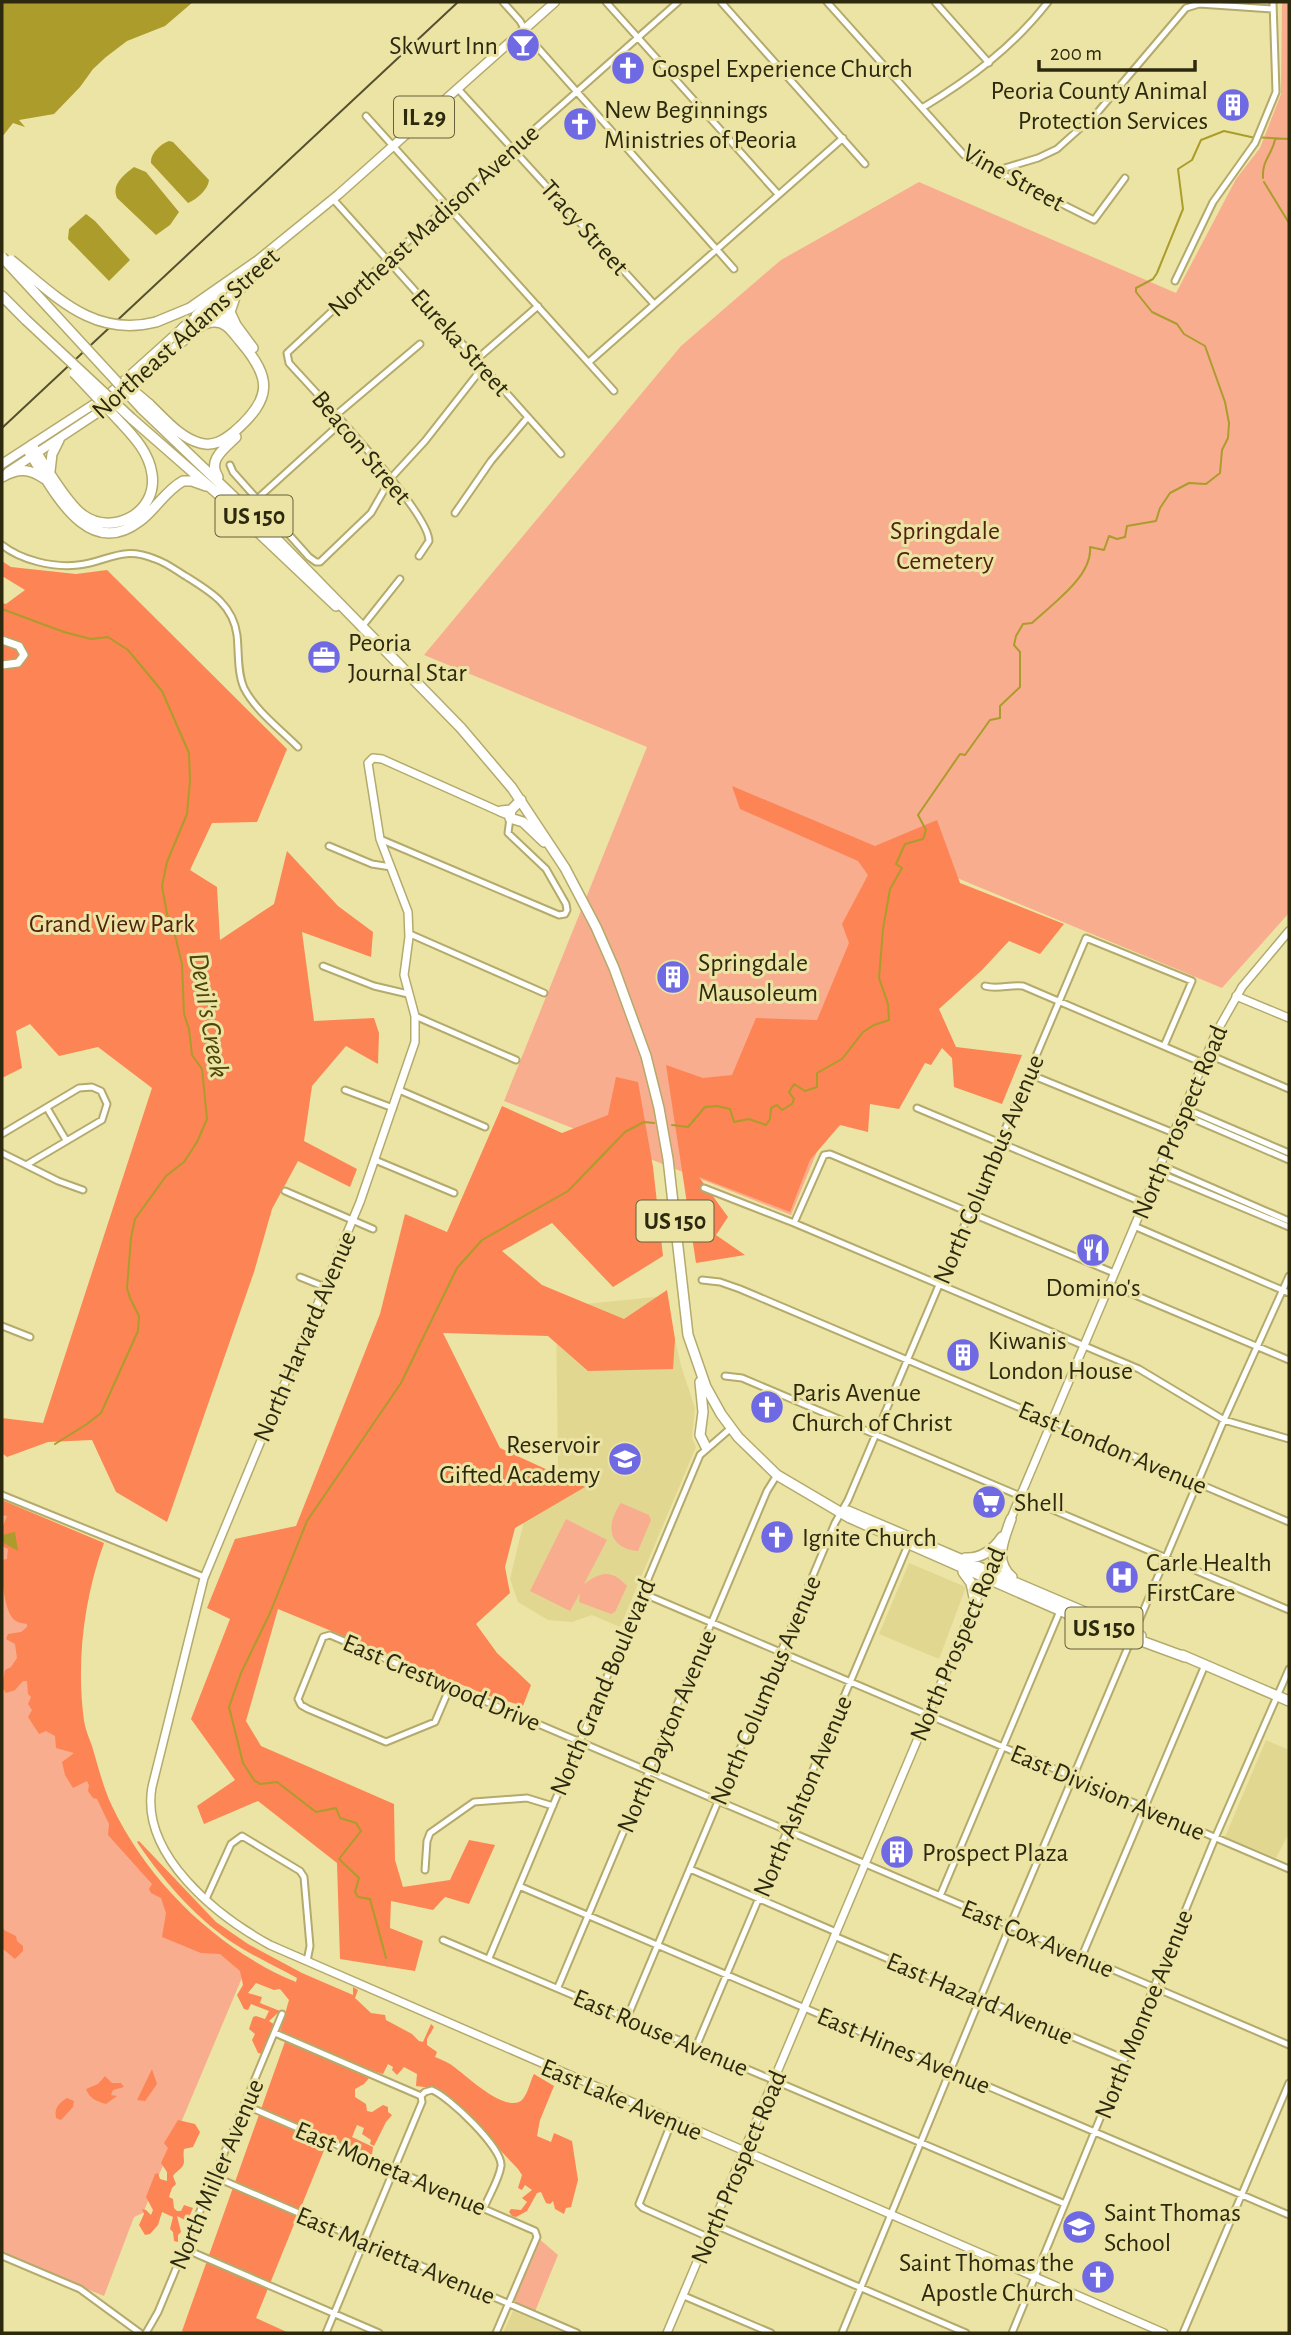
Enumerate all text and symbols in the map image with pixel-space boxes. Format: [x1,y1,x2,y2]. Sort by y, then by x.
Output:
bar icon: Skwurt Inn [504,26,542,64]
scale bar [1039,28,1195,72]
place label: Skwurt Inn [389,33,498,59]
text: 200 m [1050,43,1102,64]
church icon: Gospel Experience Church [609,49,647,87]
place label: Gospel Experience Church [652,56,913,82]
place label: Peoria County Animal Protection Services [991,78,1208,134]
building icon: Peoria County Animal Protection Services [1214,86,1252,124]
road number: IL 29 [394,96,454,138]
place label: New Beginnings Ministries of Peoria [604,97,797,153]
church icon: New Beginnings Ministries of Peoria [561,105,599,143]
street label: Northeast Madison Avenue [323,119,544,322]
street label: Vine Street [958,139,1069,216]
street label: Tracy Street [535,175,633,280]
street label: Northeast Adams Street [87,243,284,424]
street label: Eureka Street [406,284,515,401]
street label: Beacon Street [307,386,416,509]
road number: US 150 [216,495,292,536]
park label: Springdale Cemetery [890,518,1000,574]
place label: Peoria Journal Star [348,630,467,686]
office icon: Peoria Journal Star [305,638,343,676]
park label: Grand View Park [29,911,195,937]
place label: Springdale Mausoleum [698,950,818,1006]
water label: Devil's Creek [183,951,233,1080]
building icon: Springdale Mausoleum [654,958,692,996]
street label: North Prospect Road [1127,1022,1232,1223]
street label: North Columbus Avenue [929,1051,1049,1288]
road number: US 150 [636,1200,714,1241]
street label: North Harvard Avenue [249,1227,361,1446]
restaurant icon: Domino's [1074,1231,1112,1269]
place label: Domino's [1045,1275,1141,1301]
place label: Kiwanis London House [988,1328,1133,1384]
building icon: Kiwanis London House [944,1336,982,1374]
place label: Paris Avenue Church of Christ [792,1380,952,1436]
church icon: Paris Avenue Church of Christ [748,1388,786,1426]
street label: East London Avenue [1015,1396,1211,1499]
place label: Reservoir Gifted Academy [439,1432,601,1488]
school or university icon: Reservoir Gifted Academy [606,1440,644,1478]
supermarket icon: Shell [970,1483,1008,1521]
place label: Shell [1014,1490,1064,1516]
church icon: Ignite Church [758,1518,796,1556]
place label: Ignite Church [802,1525,937,1551]
street label: North Prospect Road [905,1544,1010,1745]
place label: Carle Health FirstCare [1146,1550,1272,1606]
hospital icon: Carle Health FirstCare [1103,1558,1141,1596]
street label: North Columbus Avenue [706,1572,826,1809]
street label: North Grand Boulevard [545,1575,660,1800]
road number: US 150 [1066,1608,1142,1648]
street label: North Dayton Avenue [612,1626,721,1837]
street label: East Crestwood Drive [339,1630,544,1736]
street label: North Ashton Avenue [749,1692,857,1901]
street label: East Division Avenue [1007,1740,1209,1846]
building icon: Prospect Plaza [878,1833,916,1871]
place label: Prospect Plaza [922,1840,1068,1866]
street label: East Cox Avenue [958,1895,1118,1983]
street label: North Monroe Avenue [1090,1906,1198,2123]
street label: East Hazard Avenue [883,1948,1077,2050]
street label: East Rouse Avenue [569,1984,752,2082]
street label: East Hines Avenue [813,2003,994,2099]
street label: East Lake Avenue [537,2054,706,2146]
street label: North Prospect Road [686,2067,791,2268]
street label: North Miller Avenue [165,2075,269,2274]
street label: East Moneta Avenue [291,2117,490,2221]
place label: Saint Thomas School [1104,2200,1241,2256]
street label: East Marietta Avenue [292,2202,499,2310]
school or university icon: Saint Thomas School [1060,2208,1098,2246]
place label: Saint Thomas the Apostle Church [899,2250,1074,2306]
church icon: Saint Thomas the Apostle Church [1079,2258,1117,2296]

